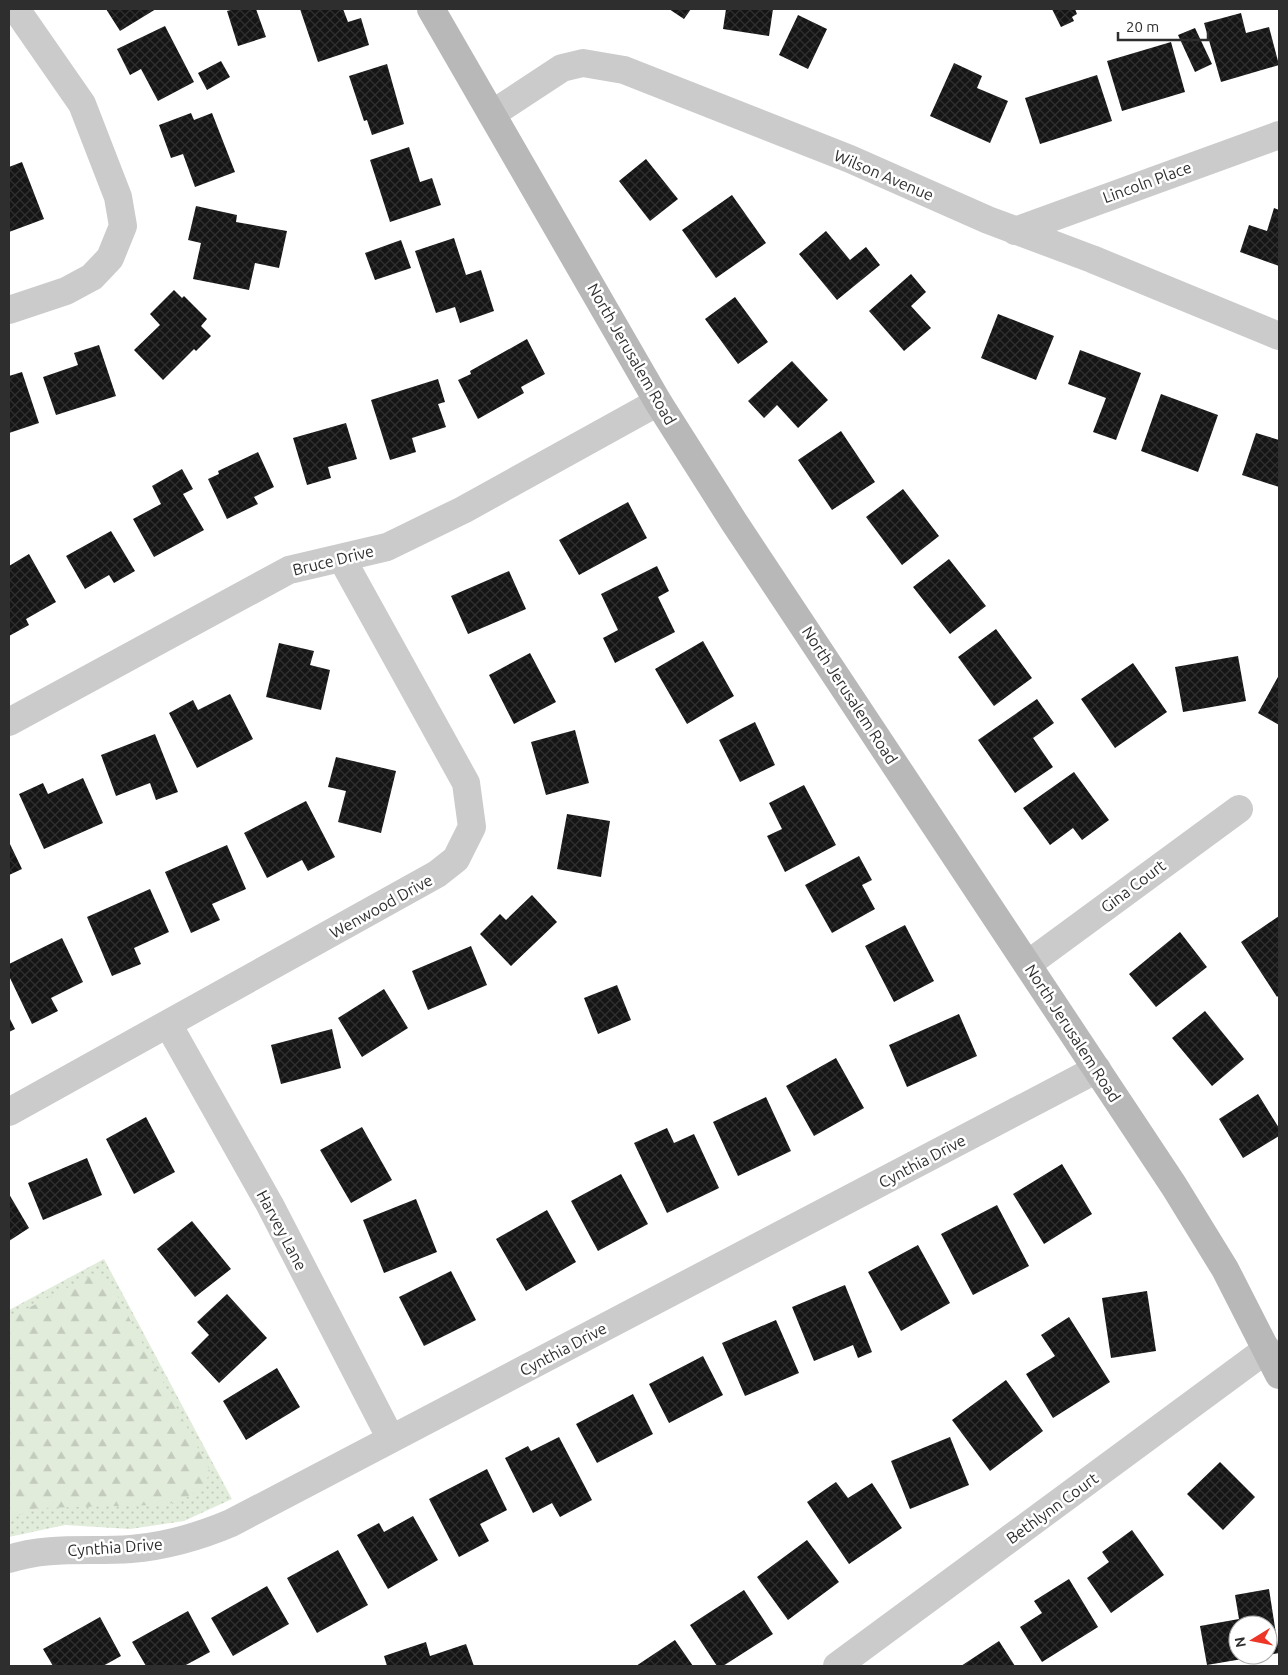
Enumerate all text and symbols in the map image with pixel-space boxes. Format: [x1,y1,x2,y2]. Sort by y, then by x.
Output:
scale bar [1118,10,1208,42]
text: 20 m [1126,18,1159,35]
street label: Wilson Avenue [832,146,936,204]
street label: Lincoln Place [1100,158,1194,206]
street label: North Jerusalem Road [584,280,680,428]
street label: Bruce Drive [291,541,375,579]
street label: North Jerusalem Road [799,623,901,767]
street label: Gina Court [1097,855,1169,916]
street label: Wenwood Drive [327,870,435,942]
street label: North Jerusalem Road [1022,961,1124,1105]
street label: Cynthia Drive [876,1131,968,1191]
street label: Harvey Lane [253,1187,311,1273]
street label: Cynthia Drive [517,1319,609,1379]
street label: Bethlynn Court [1003,1468,1102,1547]
street label: Cynthia Drive [67,1535,163,1559]
north arrow [1228,1615,1278,1665]
text: N [1231,1636,1249,1649]

